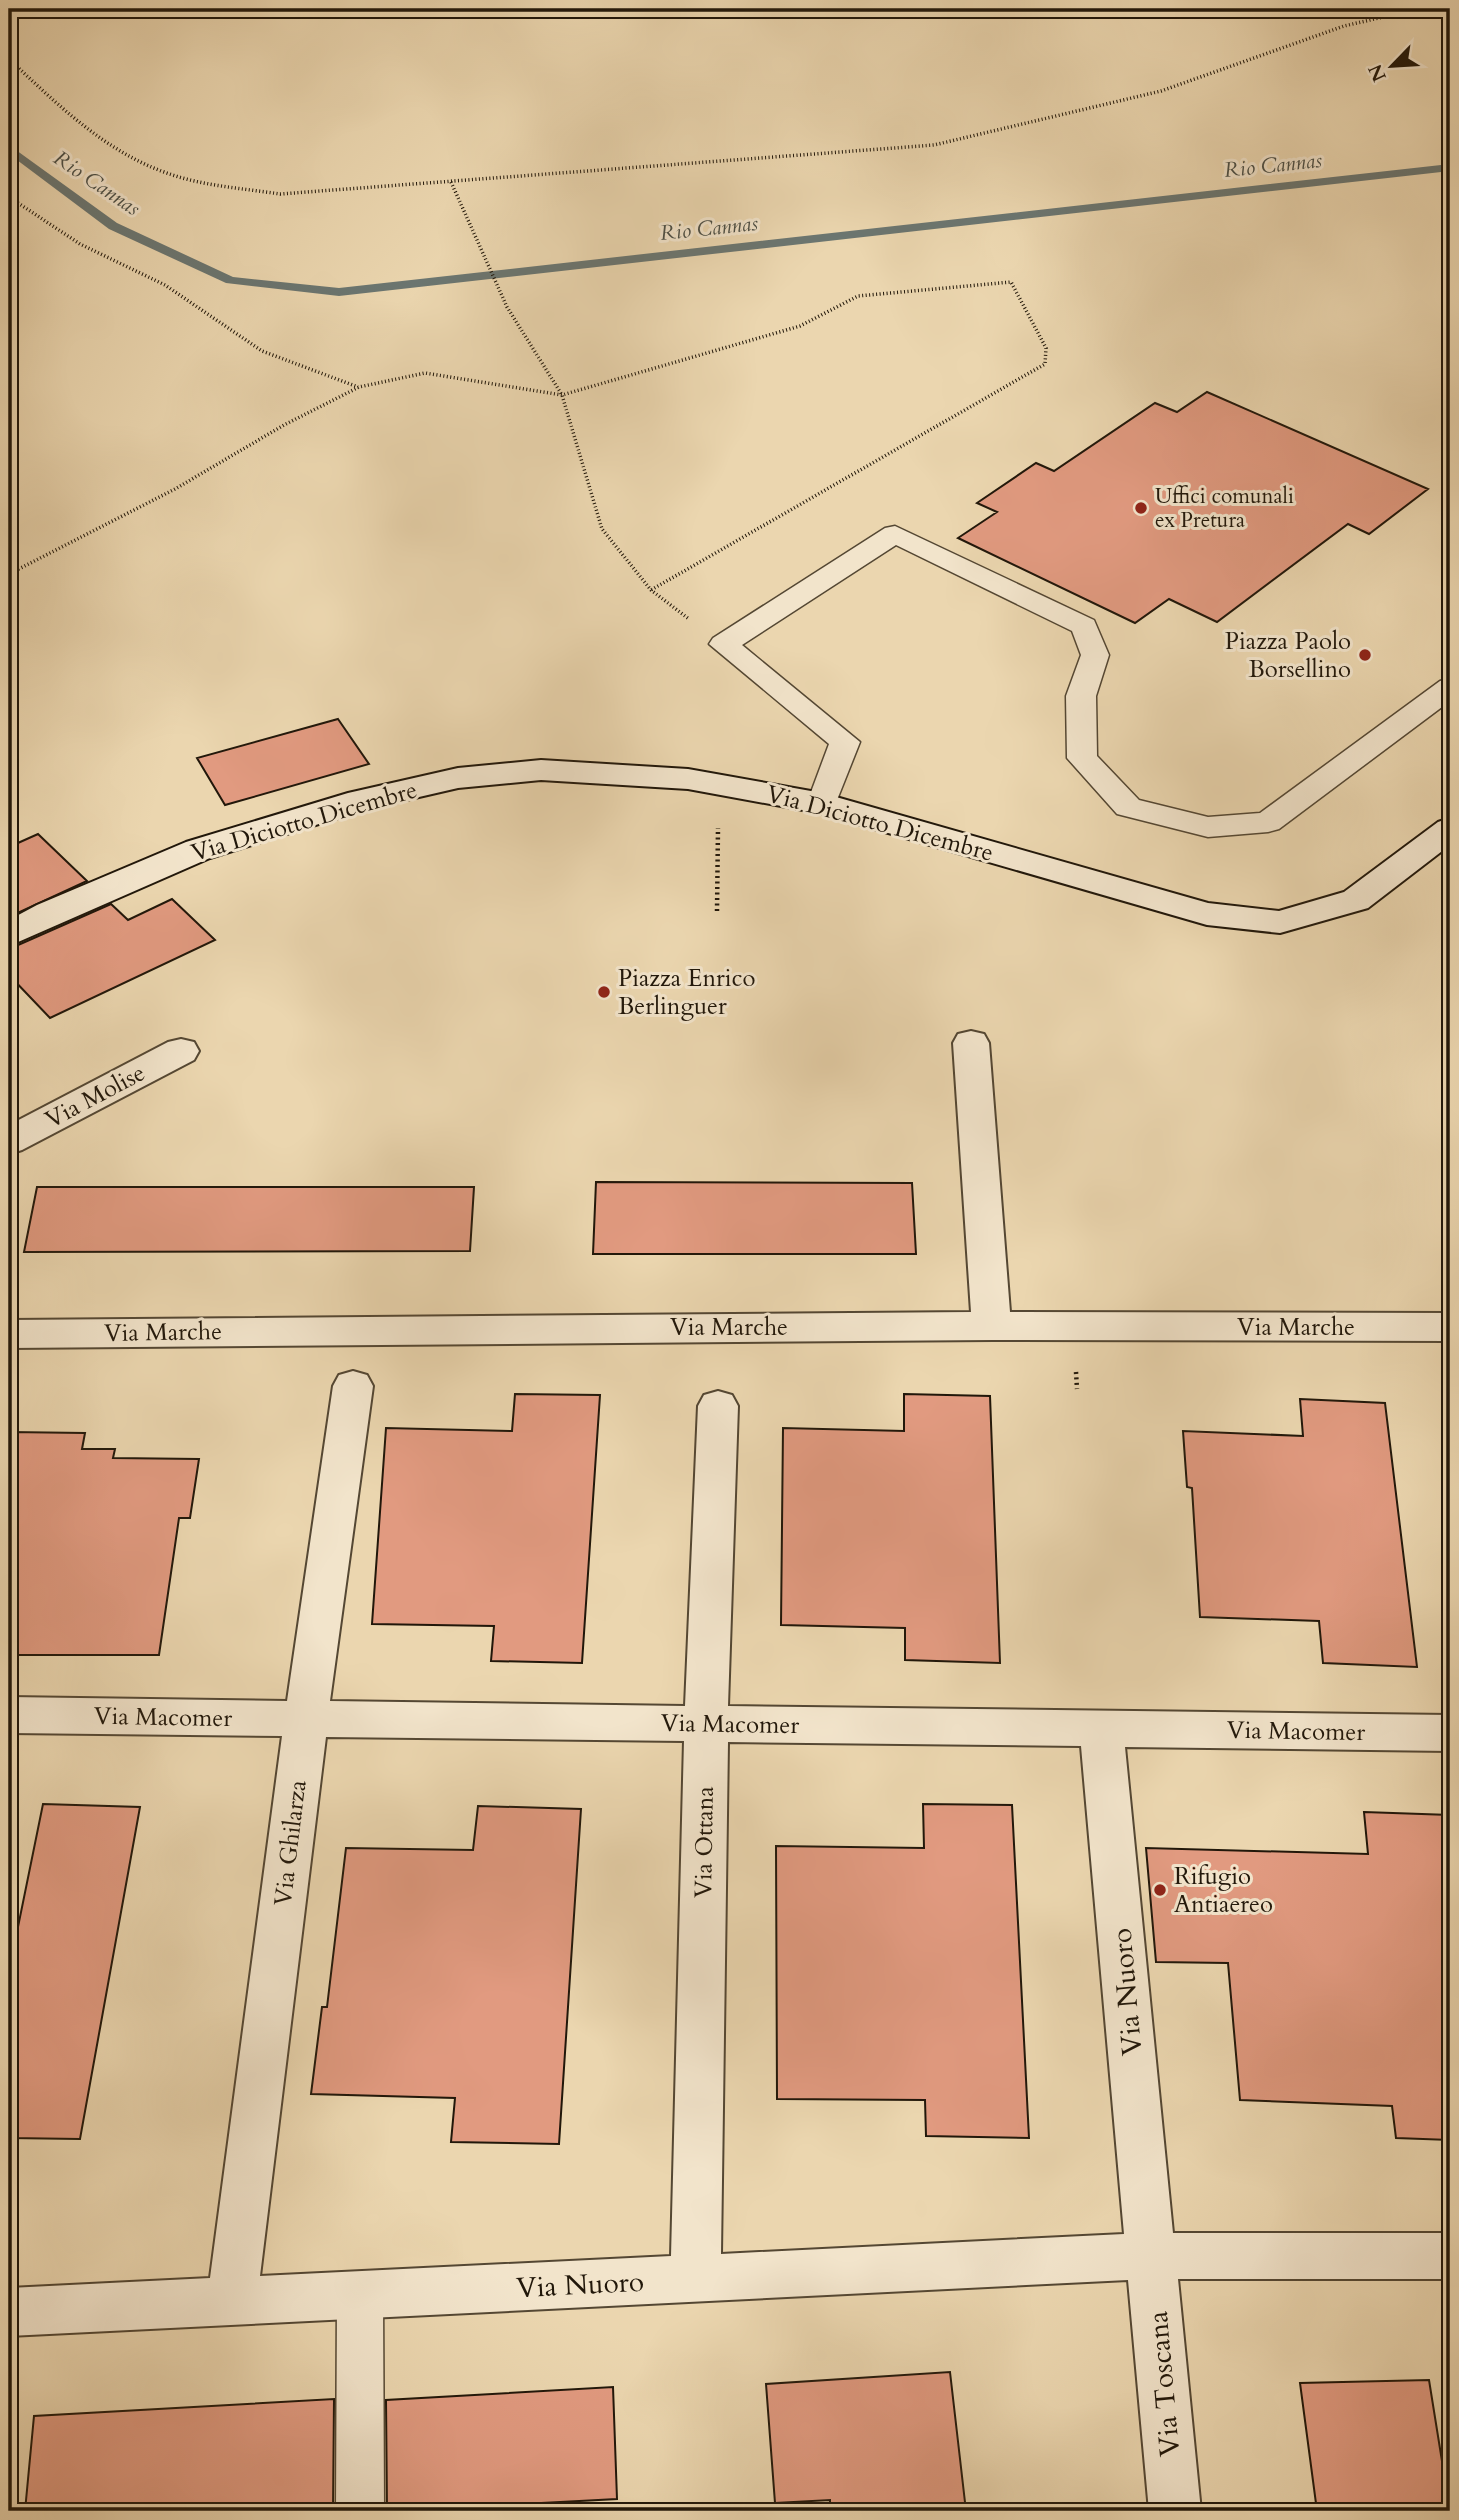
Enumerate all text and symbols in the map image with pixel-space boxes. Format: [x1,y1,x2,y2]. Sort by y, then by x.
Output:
north arrow [1358,32,1428,102]
text: N [1362,59,1393,86]
water label: Rio Cannas [48,144,146,223]
water label: Rio Cannas [1223,146,1323,185]
water label: Rio Cannas [659,209,759,248]
place label: Uffici comunali ex Pretura [1155,482,1294,535]
marker: Uffici comunali ex Pretura [1133,500,1149,516]
place label: Piazza Paolo Borsellino [1225,625,1351,686]
marker: Piazza Paolo Borsellino [1357,647,1373,663]
street label: Via Diciotto Dicembre [187,773,421,870]
street label: Via Diciotto Dicembre [763,777,997,870]
place label: Piazza Enrico Berlinguer [618,962,755,1023]
marker: Piazza Enrico Berlinguer [596,984,612,1000]
street label: Via Molise [40,1056,151,1136]
street label: Via Marche [670,1311,788,1344]
street label: Via Marche [1237,1311,1355,1344]
street label: Via Marche [104,1315,222,1350]
street label: Via Macomer [94,1700,233,1735]
street label: Via Macomer [661,1707,800,1742]
street label: Via Macomer [1227,1714,1366,1749]
street label: Via Ghilarza [266,1778,315,1908]
street label: Via Ottana [687,1785,722,1898]
place label: Rifugio Antiaereo [1174,1860,1273,1921]
marker: Rifugio Antiaereo [1152,1882,1168,1898]
street label: Via Nuoro [1102,1927,1151,2057]
street label: Via Nuoro [515,2263,645,2307]
street label: Via Toscana [1139,2310,1189,2458]

